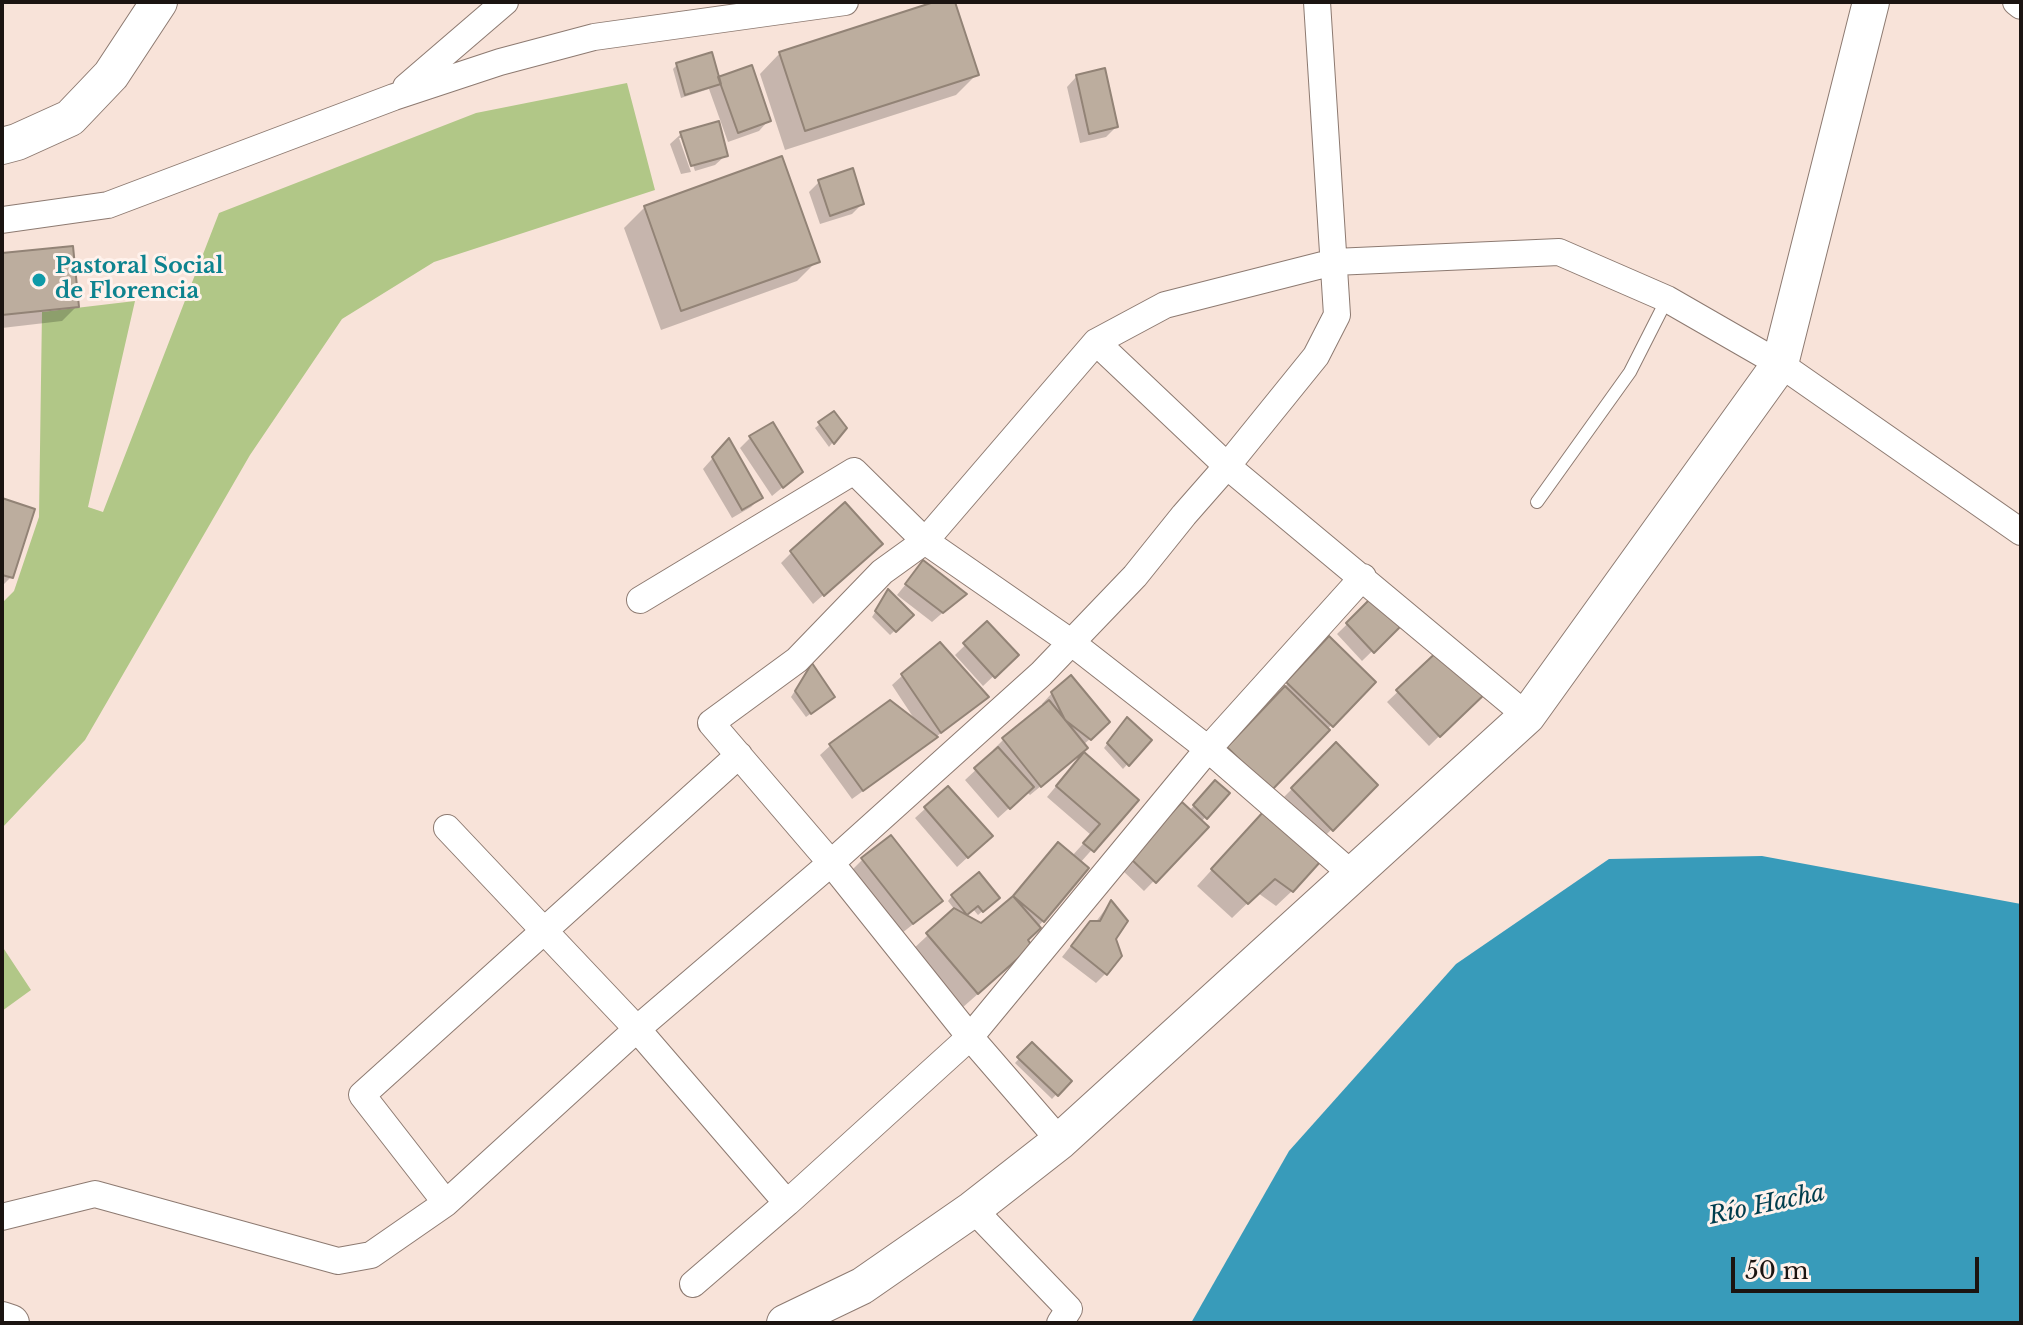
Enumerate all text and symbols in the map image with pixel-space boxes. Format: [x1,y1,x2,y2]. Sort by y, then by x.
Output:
place label: Pastoral Social de Florencia [55,254,223,306]
marker: Pastoral Social de Florencia [30,271,48,289]
water label: Río Hacha [1706,1179,1828,1231]
scale bar [1735,1241,1983,1291]
text: 50 m [1745,1256,1808,1285]

